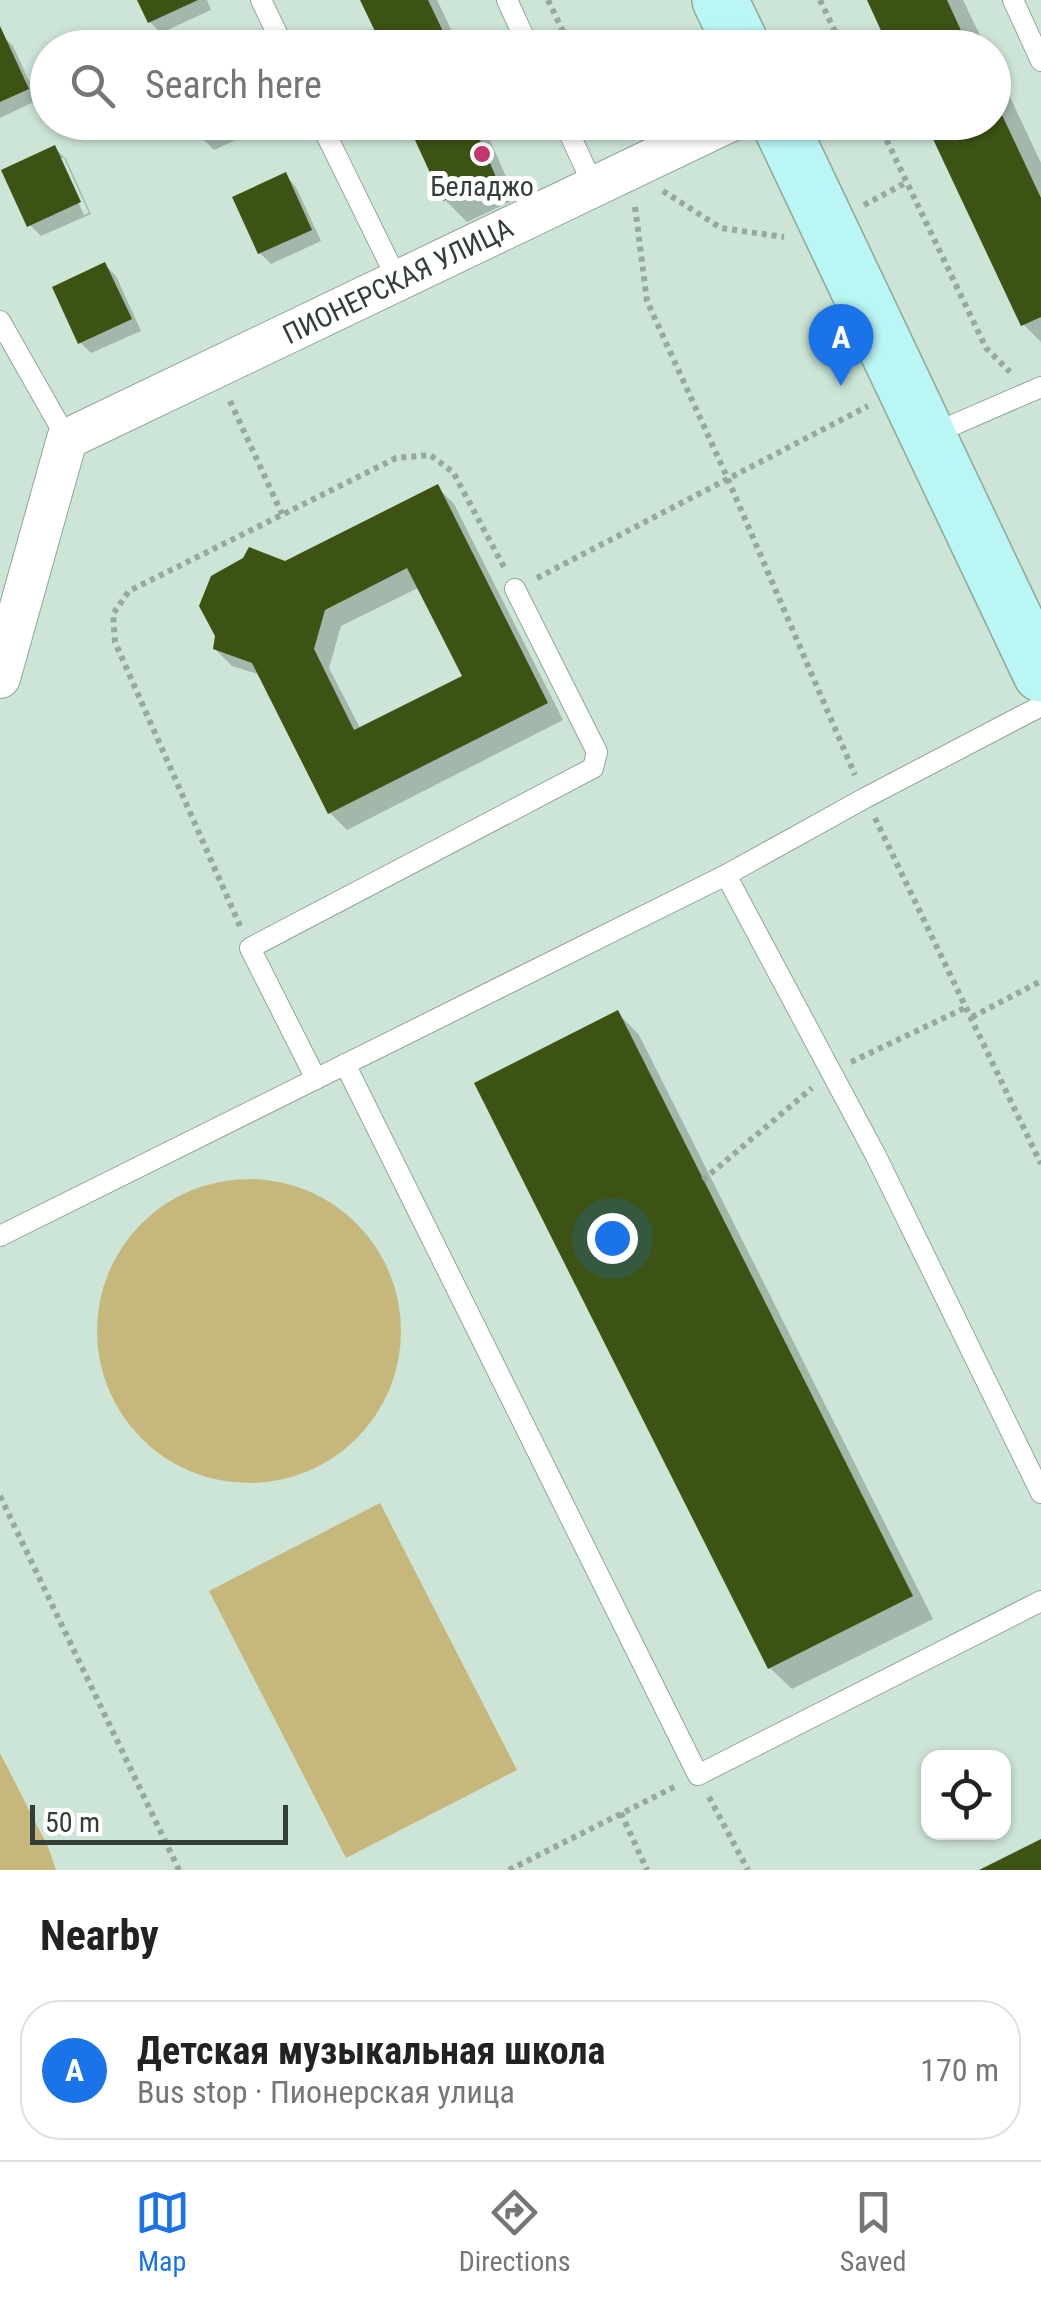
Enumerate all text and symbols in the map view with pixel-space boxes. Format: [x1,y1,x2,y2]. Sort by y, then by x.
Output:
search box [30,30,1011,140]
icon: search [65,58,120,113]
text: Search here [145,63,322,107]
marker: Беладжо [471,143,493,165]
place label: Беладжо [430,170,534,203]
street label: ПИОНЕРСКАЯ УЛИЦА [278,211,518,351]
pin: A [808,304,874,386]
your location [587,1213,638,1264]
map controls [921,1750,1011,1840]
button: locate [921,1750,1011,1840]
scale bar [30,1800,288,1844]
text: 50 m [45,1806,100,1839]
text: Nearby [40,1911,159,1960]
text: Детская музыкальная школа [137,2029,605,2073]
text: A [65,2051,84,2089]
text: 170 m [920,2051,999,2089]
text: Bus stop · Пионерская улица [137,2073,515,2111]
tab: Map [135,2185,190,2278]
tab: Directions [459,2185,571,2278]
tab: Saved [840,2185,906,2278]

